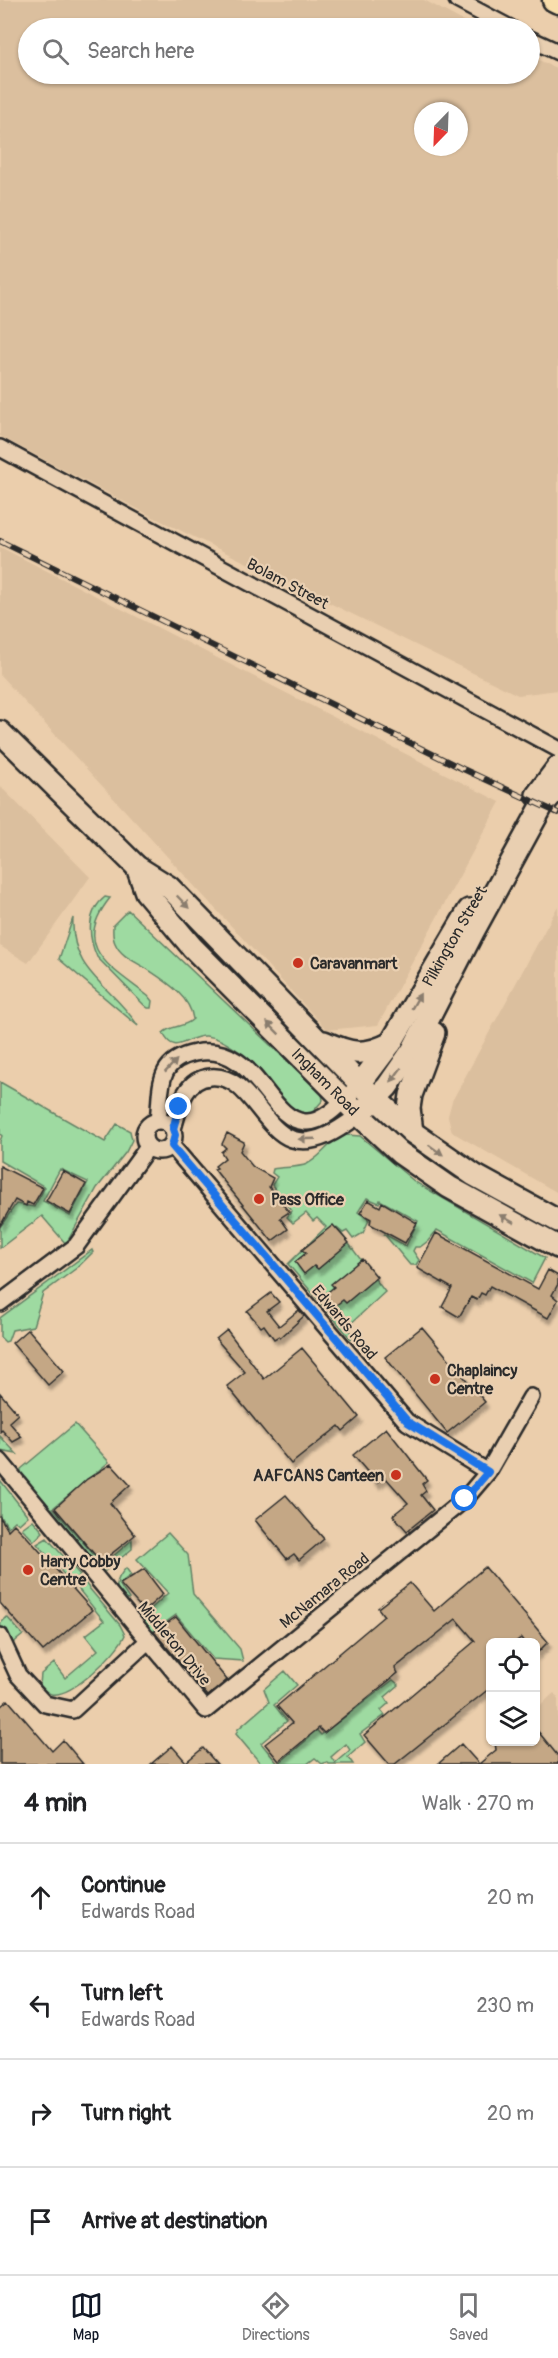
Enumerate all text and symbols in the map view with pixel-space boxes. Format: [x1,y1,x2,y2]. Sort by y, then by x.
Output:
search box [18,18,540,84]
icon: search [39,35,72,68]
text: Search here [87,37,194,65]
north arrow [414,102,468,156]
street label: Bolam Street [243,554,332,614]
street label: Pilkington Street [418,882,492,990]
one-way arrow [176,894,190,908]
place label: Caravanmart [310,954,398,974]
marker: Caravanmart [291,956,305,970]
one-way arrow [411,992,421,1009]
one-way arrow [267,1022,281,1036]
street label: Ingham Road [287,1044,363,1120]
one-way arrow [164,1059,178,1074]
one-way arrow [389,1067,402,1083]
route end [165,1093,191,1119]
one-way arrow [298,1134,317,1143]
one-way arrow [428,1144,444,1156]
place label: Pass Office [271,1190,345,1210]
marker: Pass Office [252,1192,266,1206]
one-way arrow [498,1214,515,1224]
street label: Edwards Road [307,1281,381,1364]
place label: Chaplaincy Centre [447,1361,517,1399]
marker: Chaplaincy Centre [428,1372,442,1386]
place label: AAFCANS Canteen [253,1466,384,1486]
marker: AAFCANS Canteen [389,1468,403,1482]
route start [451,1485,477,1511]
street label: McNamara Road [276,1549,373,1633]
place label: Harry Cobby Centre [40,1552,120,1590]
marker: Harry Cobby Centre [21,1563,35,1577]
street label: Middleton Drive [133,1598,215,1690]
map controls [486,1638,540,1746]
button: locate [486,1638,540,1692]
button: layers [486,1692,540,1746]
text: 4 min [24,1787,87,1819]
text: Walk · 270 m [422,1791,534,1816]
text: Continue [81,1871,165,1899]
icon: ahead [24,1881,57,1914]
text: 20 m [487,1885,534,1910]
text: Edwards Road [81,1899,195,1924]
text: Turn left [81,1979,163,2007]
icon: left [24,1989,57,2022]
text: 230 m [477,1993,534,2018]
text: Edwards Road [81,2007,195,2032]
icon: right [24,2097,57,2130]
text: Turn right [81,2099,171,2127]
text: 20 m [487,2101,534,2126]
icon: arrive [24,2205,57,2238]
text: Arrive at destination [81,2207,267,2235]
tab: Map [70,2289,103,2345]
tab: Directions [242,2289,310,2345]
tab: Saved [449,2289,488,2345]

